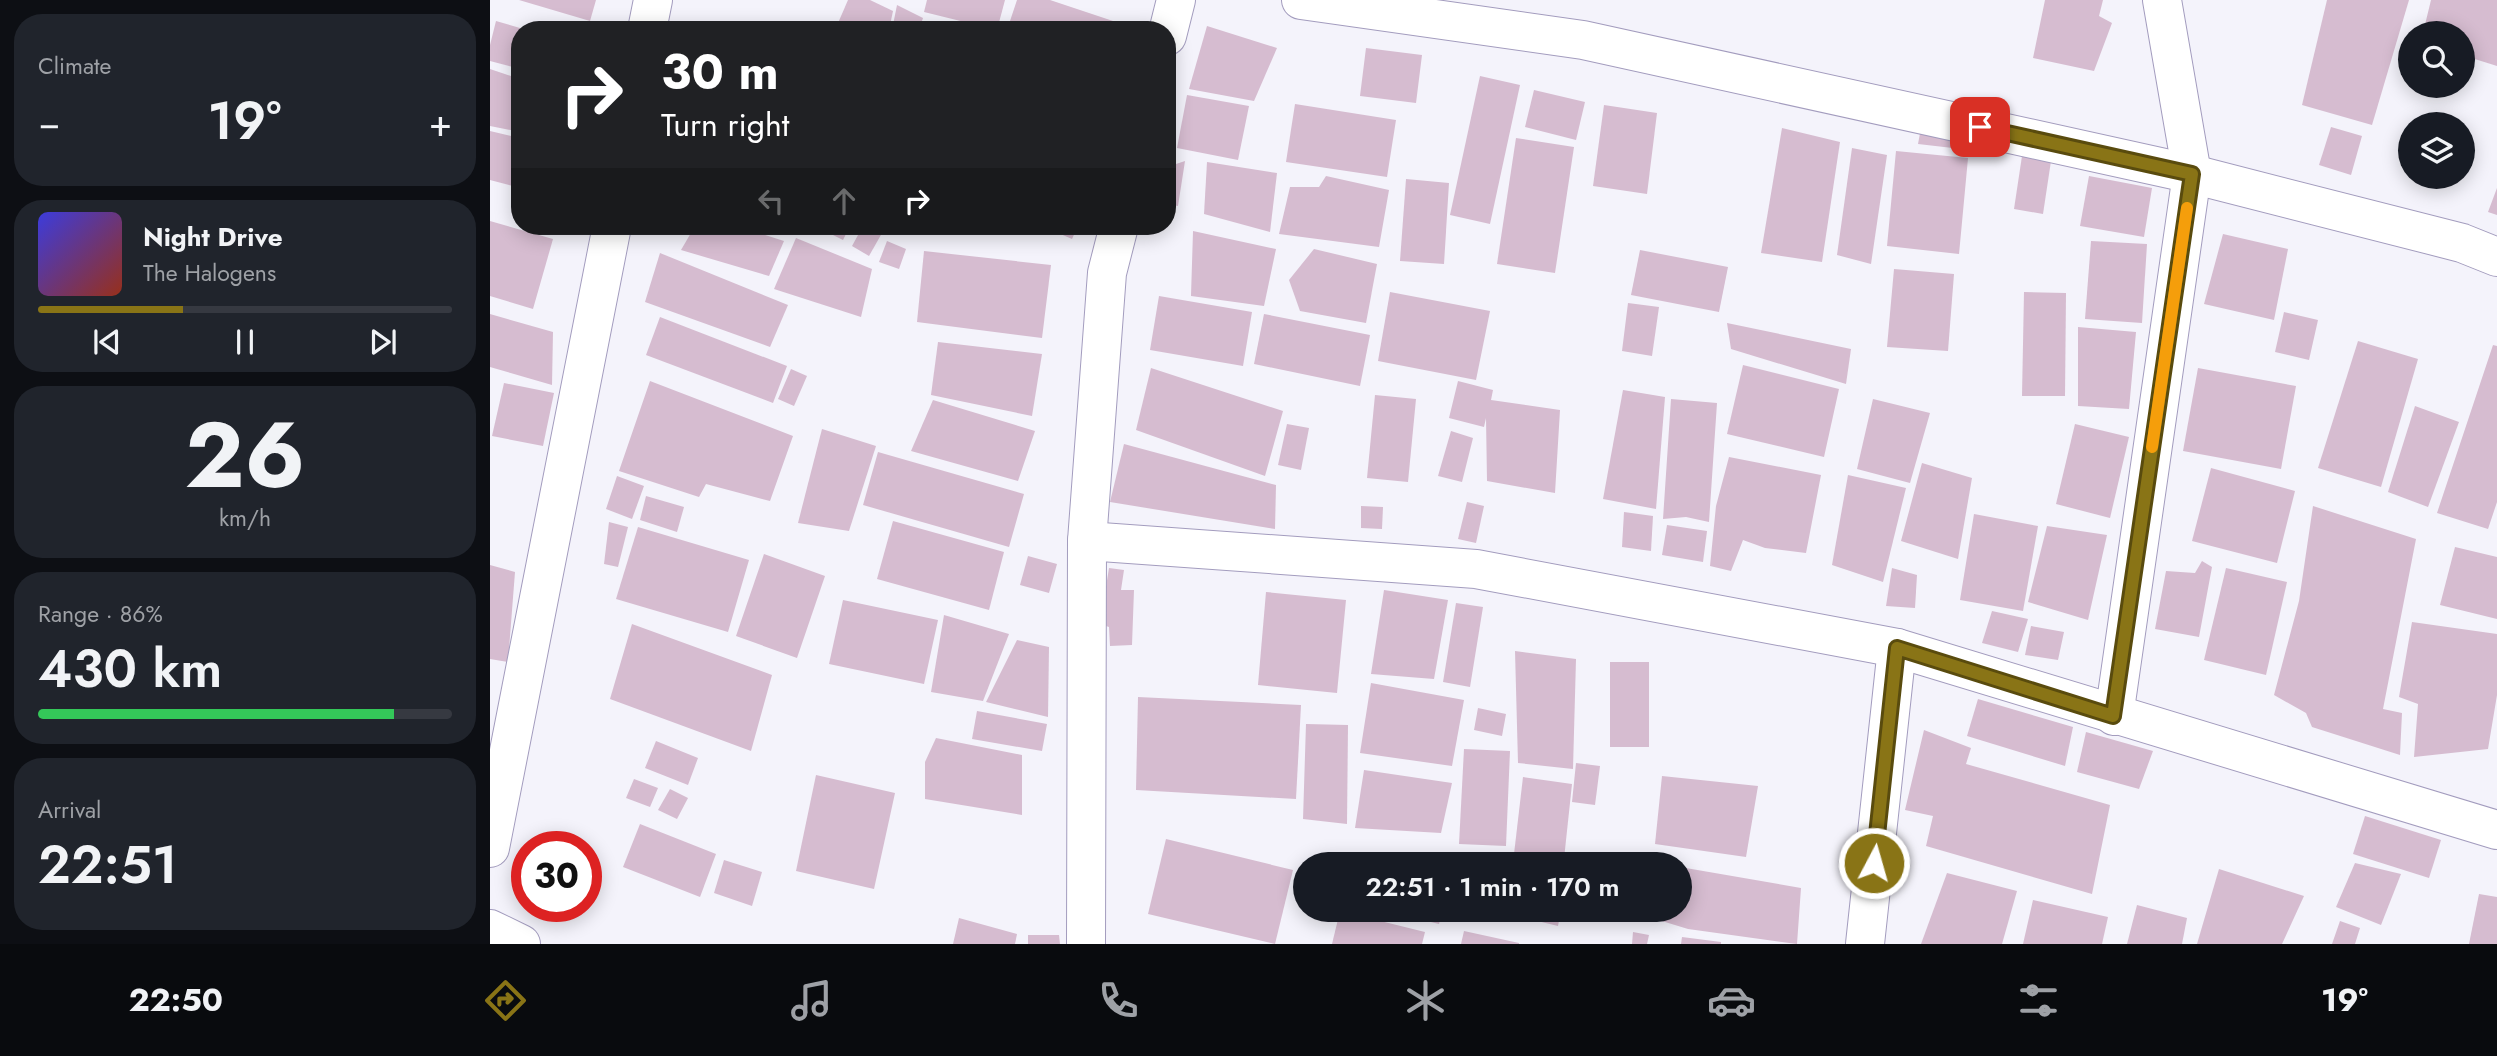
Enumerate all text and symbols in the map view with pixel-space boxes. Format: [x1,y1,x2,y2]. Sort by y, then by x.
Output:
map controls [2398,21,2475,189]
button: search [2398,21,2475,98]
text: 30 m [661,37,779,107]
text: Climate [38,49,111,83]
icon: right [546,49,637,140]
text: 19° [208,83,282,159]
text: − [38,95,60,150]
text: + [429,95,452,150]
pin [1950,97,2010,157]
text: Turn right [661,102,790,148]
icon: arrive [1961,108,1999,146]
button: layers [2398,112,2475,189]
icon: left [752,182,790,220]
icon: ahead [825,182,863,220]
icon: right [898,182,936,220]
text: Night Drive [143,218,283,256]
text: The Halogens [143,256,276,290]
icon: previous [88,323,126,361]
icon: pause [226,323,264,361]
icon: next [364,323,402,361]
text: 26 [185,390,305,521]
text: km/h [219,501,271,535]
text: Range · 86% [38,597,163,631]
text: 430 km [38,631,222,707]
text: Arrival [38,793,101,827]
position arrow [1837,826,1911,900]
text: 22:51 [38,827,178,903]
speed limit sign: 30 [511,831,602,922]
text: 22:51 · 1 min · 170 m [1366,868,1619,906]
icon: directions [481,976,530,1025]
icon: music [787,976,836,1025]
icon: phone [1094,976,1143,1025]
icon: climate [1401,976,1450,1025]
icon: car [1707,976,1756,1025]
icon: filters [2014,976,2063,1025]
text: 22:50 [129,977,223,1023]
text: 19° [2321,977,2368,1023]

